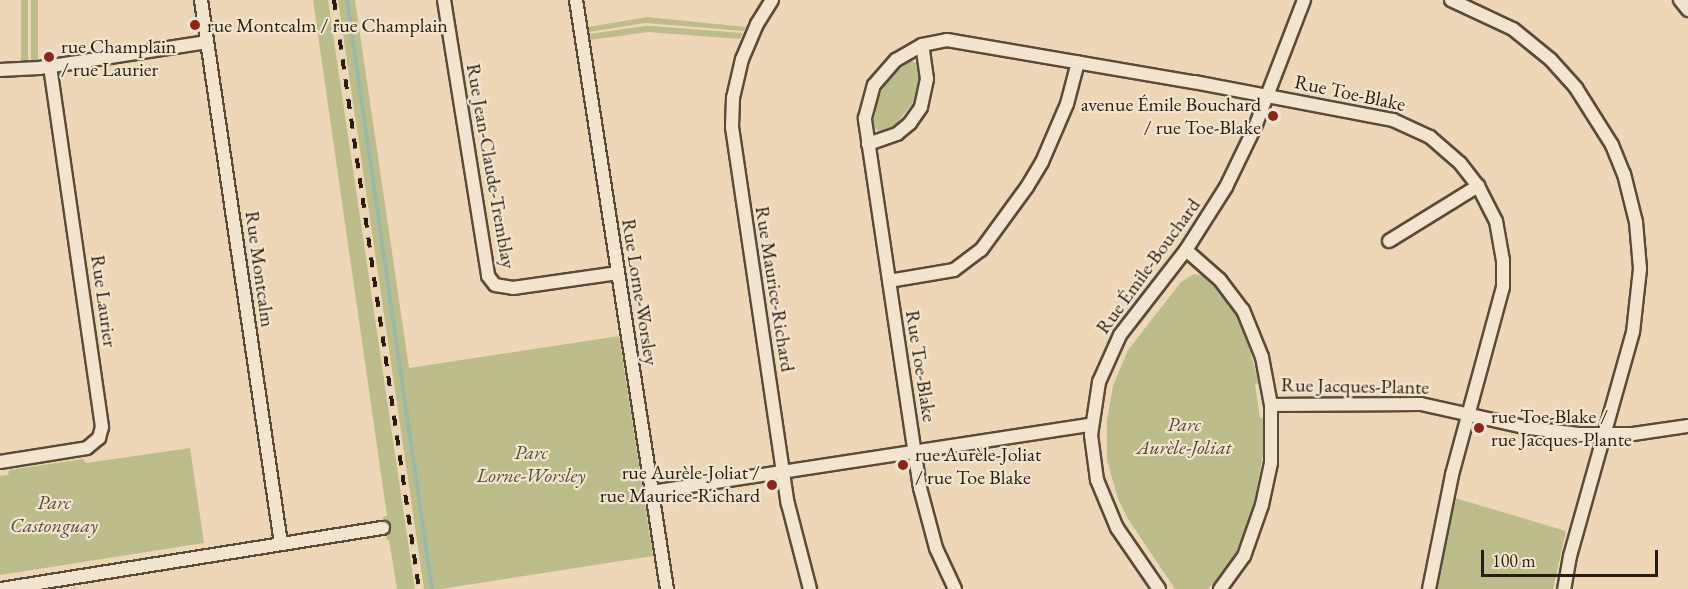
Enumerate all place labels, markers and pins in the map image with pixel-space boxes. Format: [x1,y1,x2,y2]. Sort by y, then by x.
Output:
place label: rue Montcalm / rue Champlain [207,13,448,37]
marker: rue Montcalm / rue Champlain [188,18,202,32]
place label: rue Champlain / rue Laurier [61,34,176,81]
marker: rue Champlain / rue Laurier [42,50,56,64]
place label: avenue Émile Bouchard / rue Toe-Blake [1081,92,1261,139]
marker: avenue Émile Bouchard / rue Toe-Blake [1266,109,1280,123]
place label: rue Toe-Blake / rue Jacques-Plante [1491,404,1632,451]
marker: rue Toe-Blake / rue Jacques-Plante [1472,421,1486,435]
place label: rue Aurèle-Joliat / rue Toe Blake [915,442,1041,489]
marker: rue Aurèle-Joliat / rue Toe Blake [896,458,910,472]
place label: rue Aurèle-Joliat / rue Maurice-Richard [600,461,760,508]
marker: rue Aurèle-Joliat / rue Maurice-Richard [765,478,779,492]

